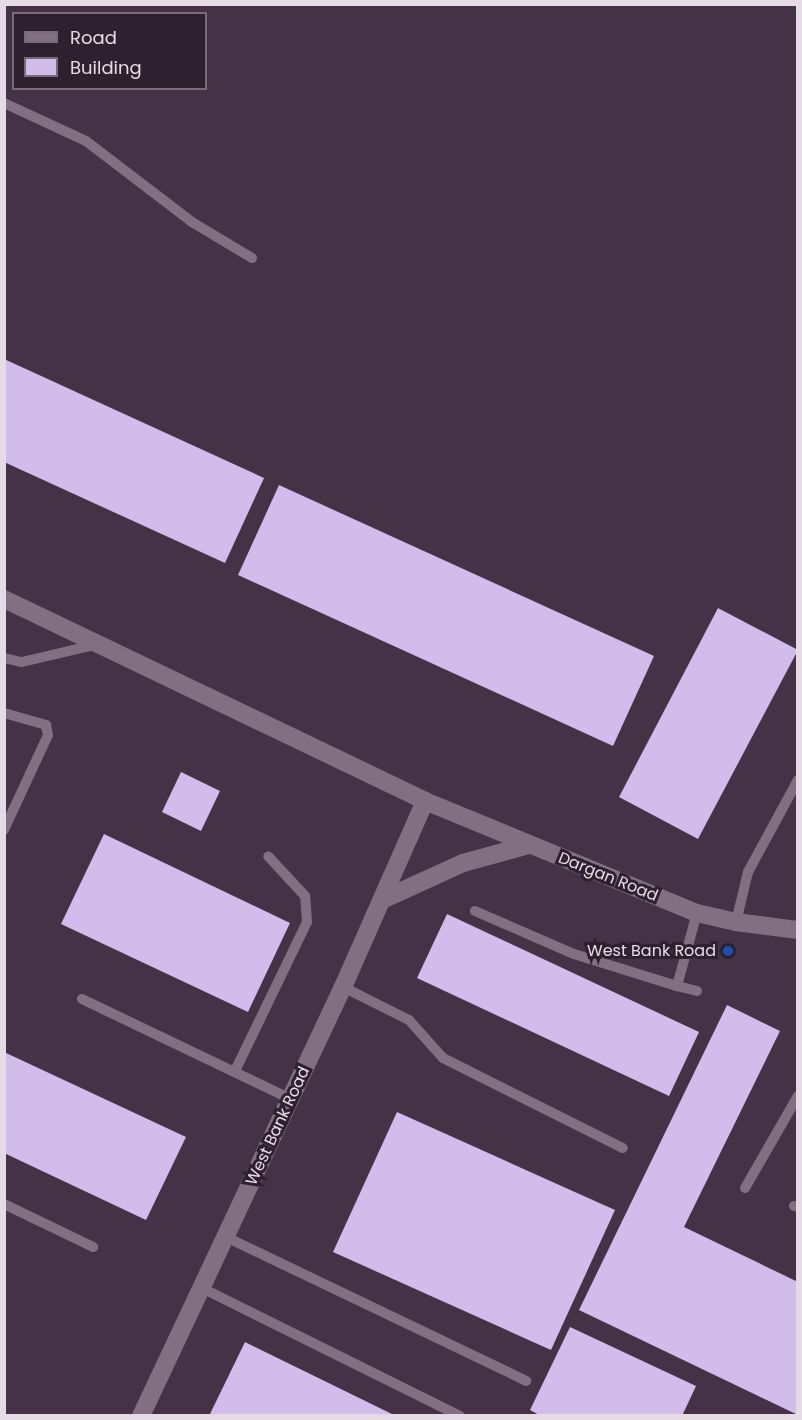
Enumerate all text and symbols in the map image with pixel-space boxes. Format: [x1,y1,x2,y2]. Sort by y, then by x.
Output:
legend [12,12,207,90]
text: Road [70,25,117,50]
text: Building [70,55,142,80]
street label: Dargan Road [555,848,661,906]
place label: West Bank Road [587,941,716,961]
marker: West Bank Road [721,944,735,958]
street label: West Bank Road [242,1064,314,1188]

